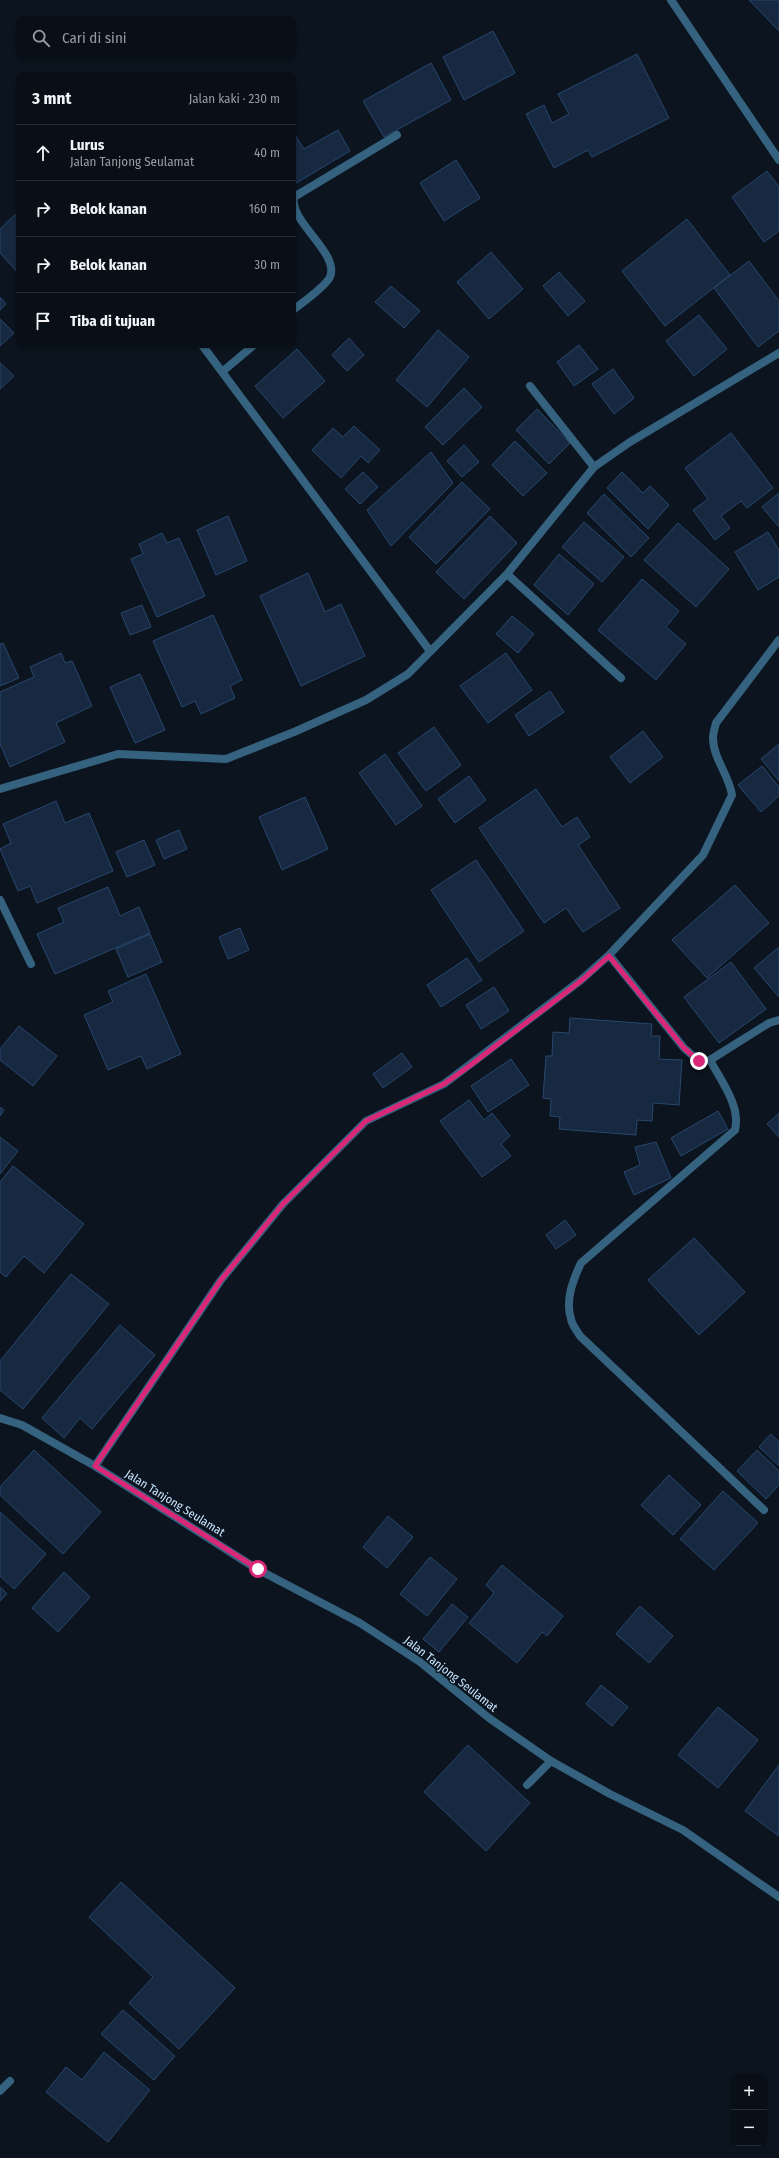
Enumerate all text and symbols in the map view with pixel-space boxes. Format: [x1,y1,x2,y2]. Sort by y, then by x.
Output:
search box [16,16,296,60]
icon: search [30,27,52,49]
text: Cari di sini [62,29,127,47]
text: 3 mnt [32,88,71,109]
text: Jalan kaki · 230 m [189,91,280,106]
text: Lurus [70,136,104,154]
icon: ahead [32,142,54,164]
text: 40 m [254,145,280,160]
text: Jalan Tanjong Seulamat [70,154,194,169]
icon: right [32,198,54,220]
text: Belok kanan [70,200,147,218]
text: 160 m [249,201,280,216]
icon: right [32,254,54,276]
text: Belok kanan [70,256,147,274]
text: 30 m [254,257,280,272]
icon: arrive [32,310,54,332]
text: Tiba di tujuan [70,312,155,330]
route end [690,1052,708,1070]
street label: Jalan Tanjong Seulamat [123,1467,227,1539]
route start [249,1560,267,1578]
street label: Jalan Tanjong Seulamat [402,1633,501,1715]
map controls [731,2074,767,2146]
button: + [731,2074,767,2110]
button: − [731,2110,767,2146]

